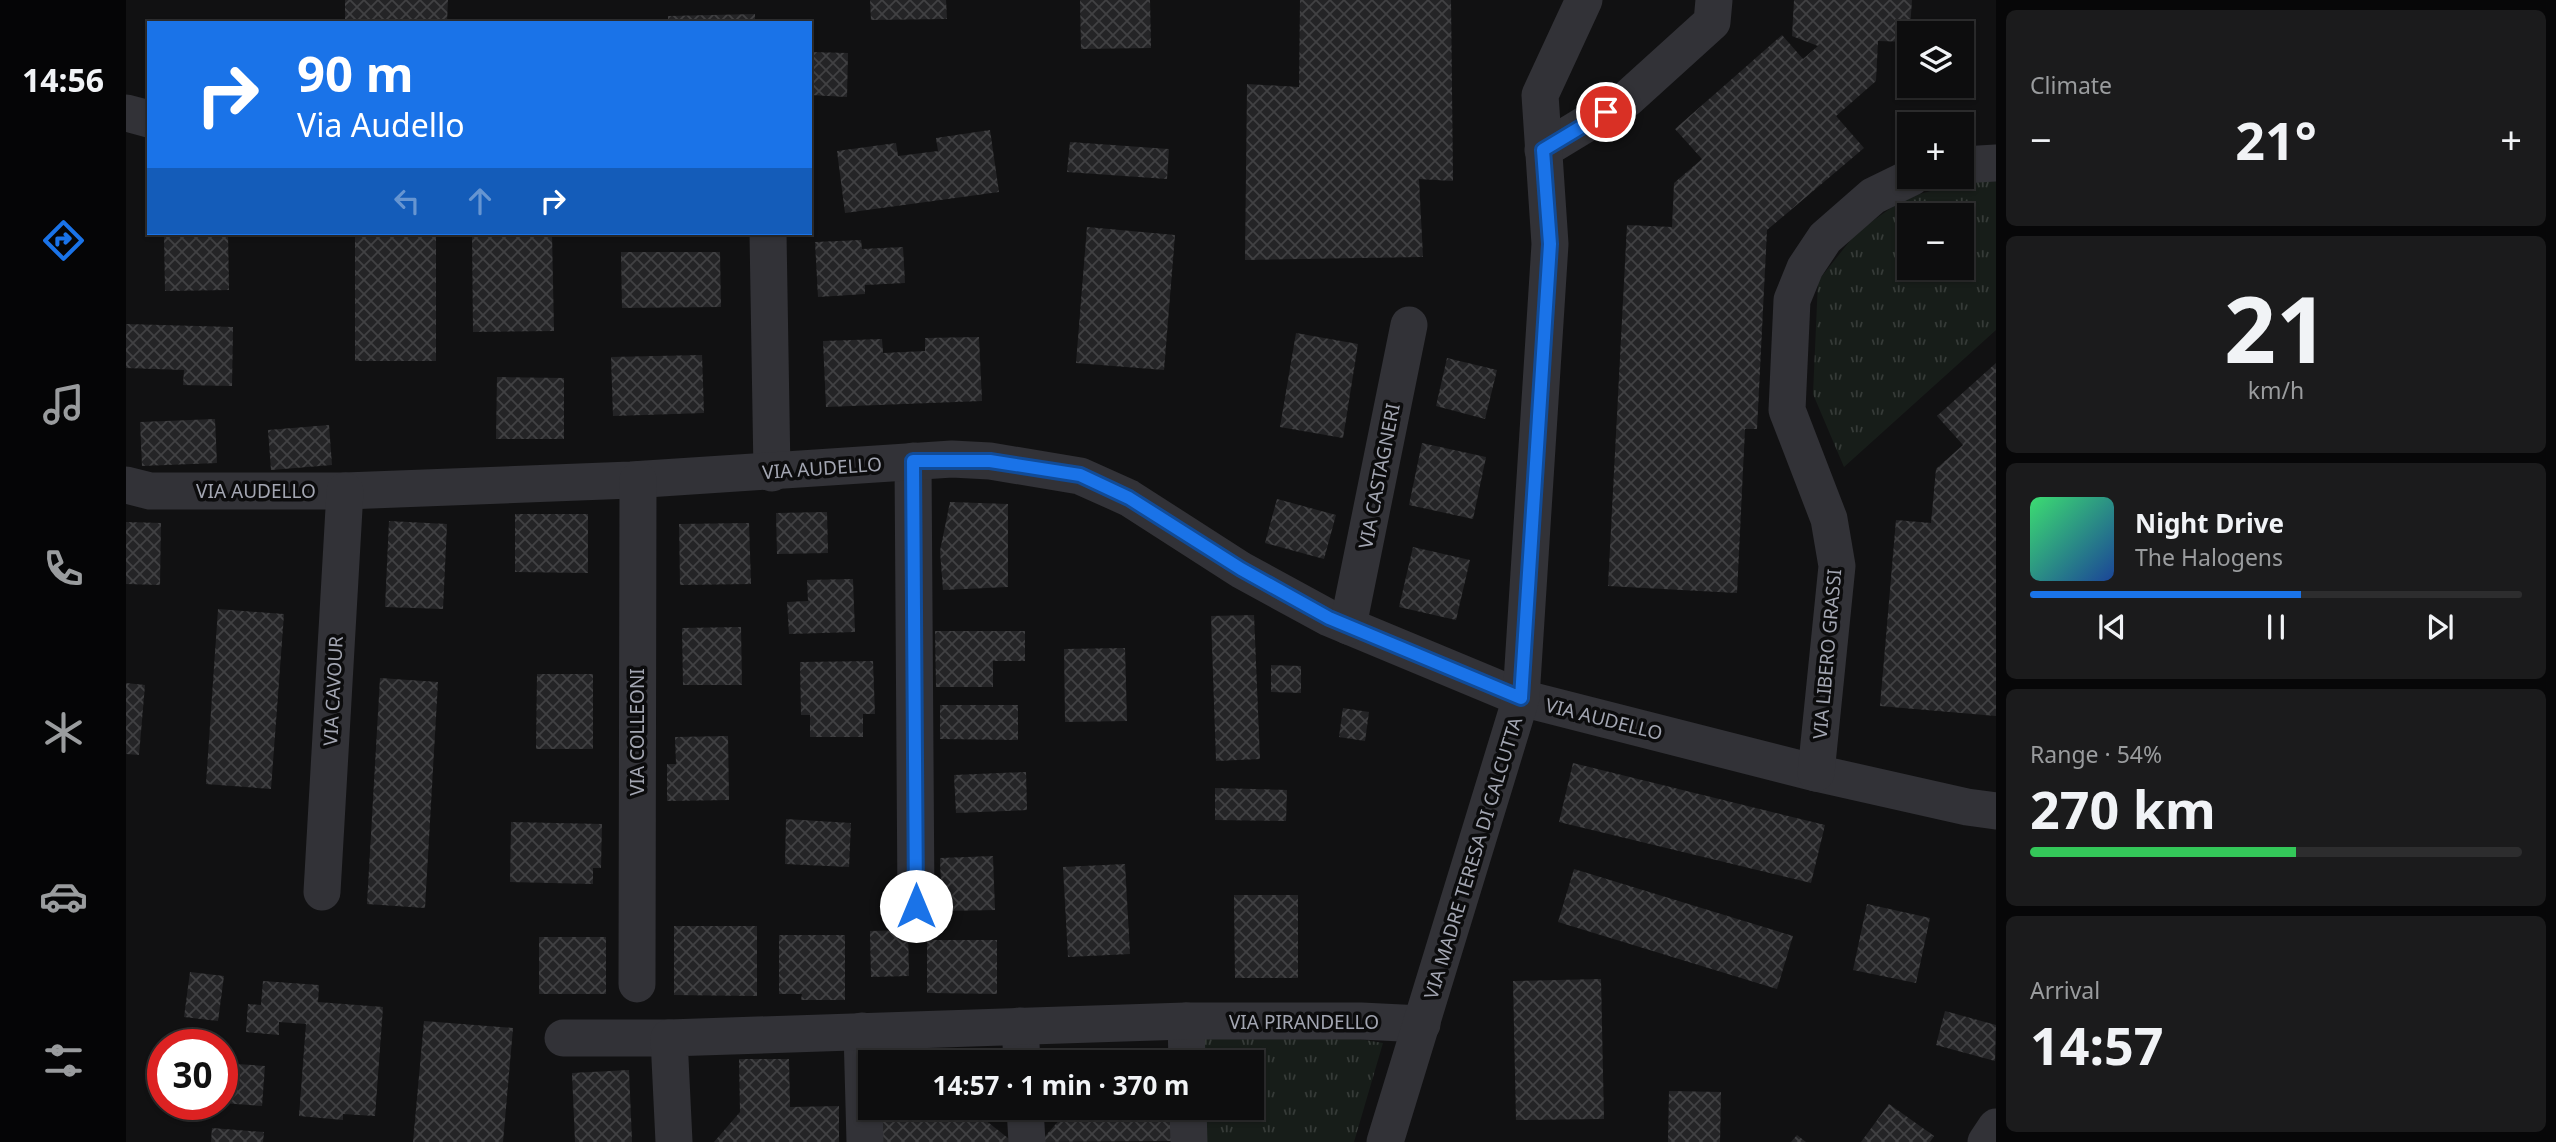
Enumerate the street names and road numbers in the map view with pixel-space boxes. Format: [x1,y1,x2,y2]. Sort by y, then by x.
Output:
street label: VIA CASTAGNERI [1352,401,1406,551]
street label: VIA AUDELLO [761,451,883,485]
street label: VIA AUDELLO [196,478,316,504]
street label: VIA LIBERO GRASSI [1807,568,1847,740]
street label: VIA CAVOUR [317,635,349,747]
street label: VIA COLLEONI [624,668,650,796]
street label: VIA AUDELLO [1543,692,1665,746]
street label: VIA MADRE TERESA DI CALCUTTA [1418,713,1529,1002]
street label: VIA PIRANDELLO [1229,1009,1379,1035]

